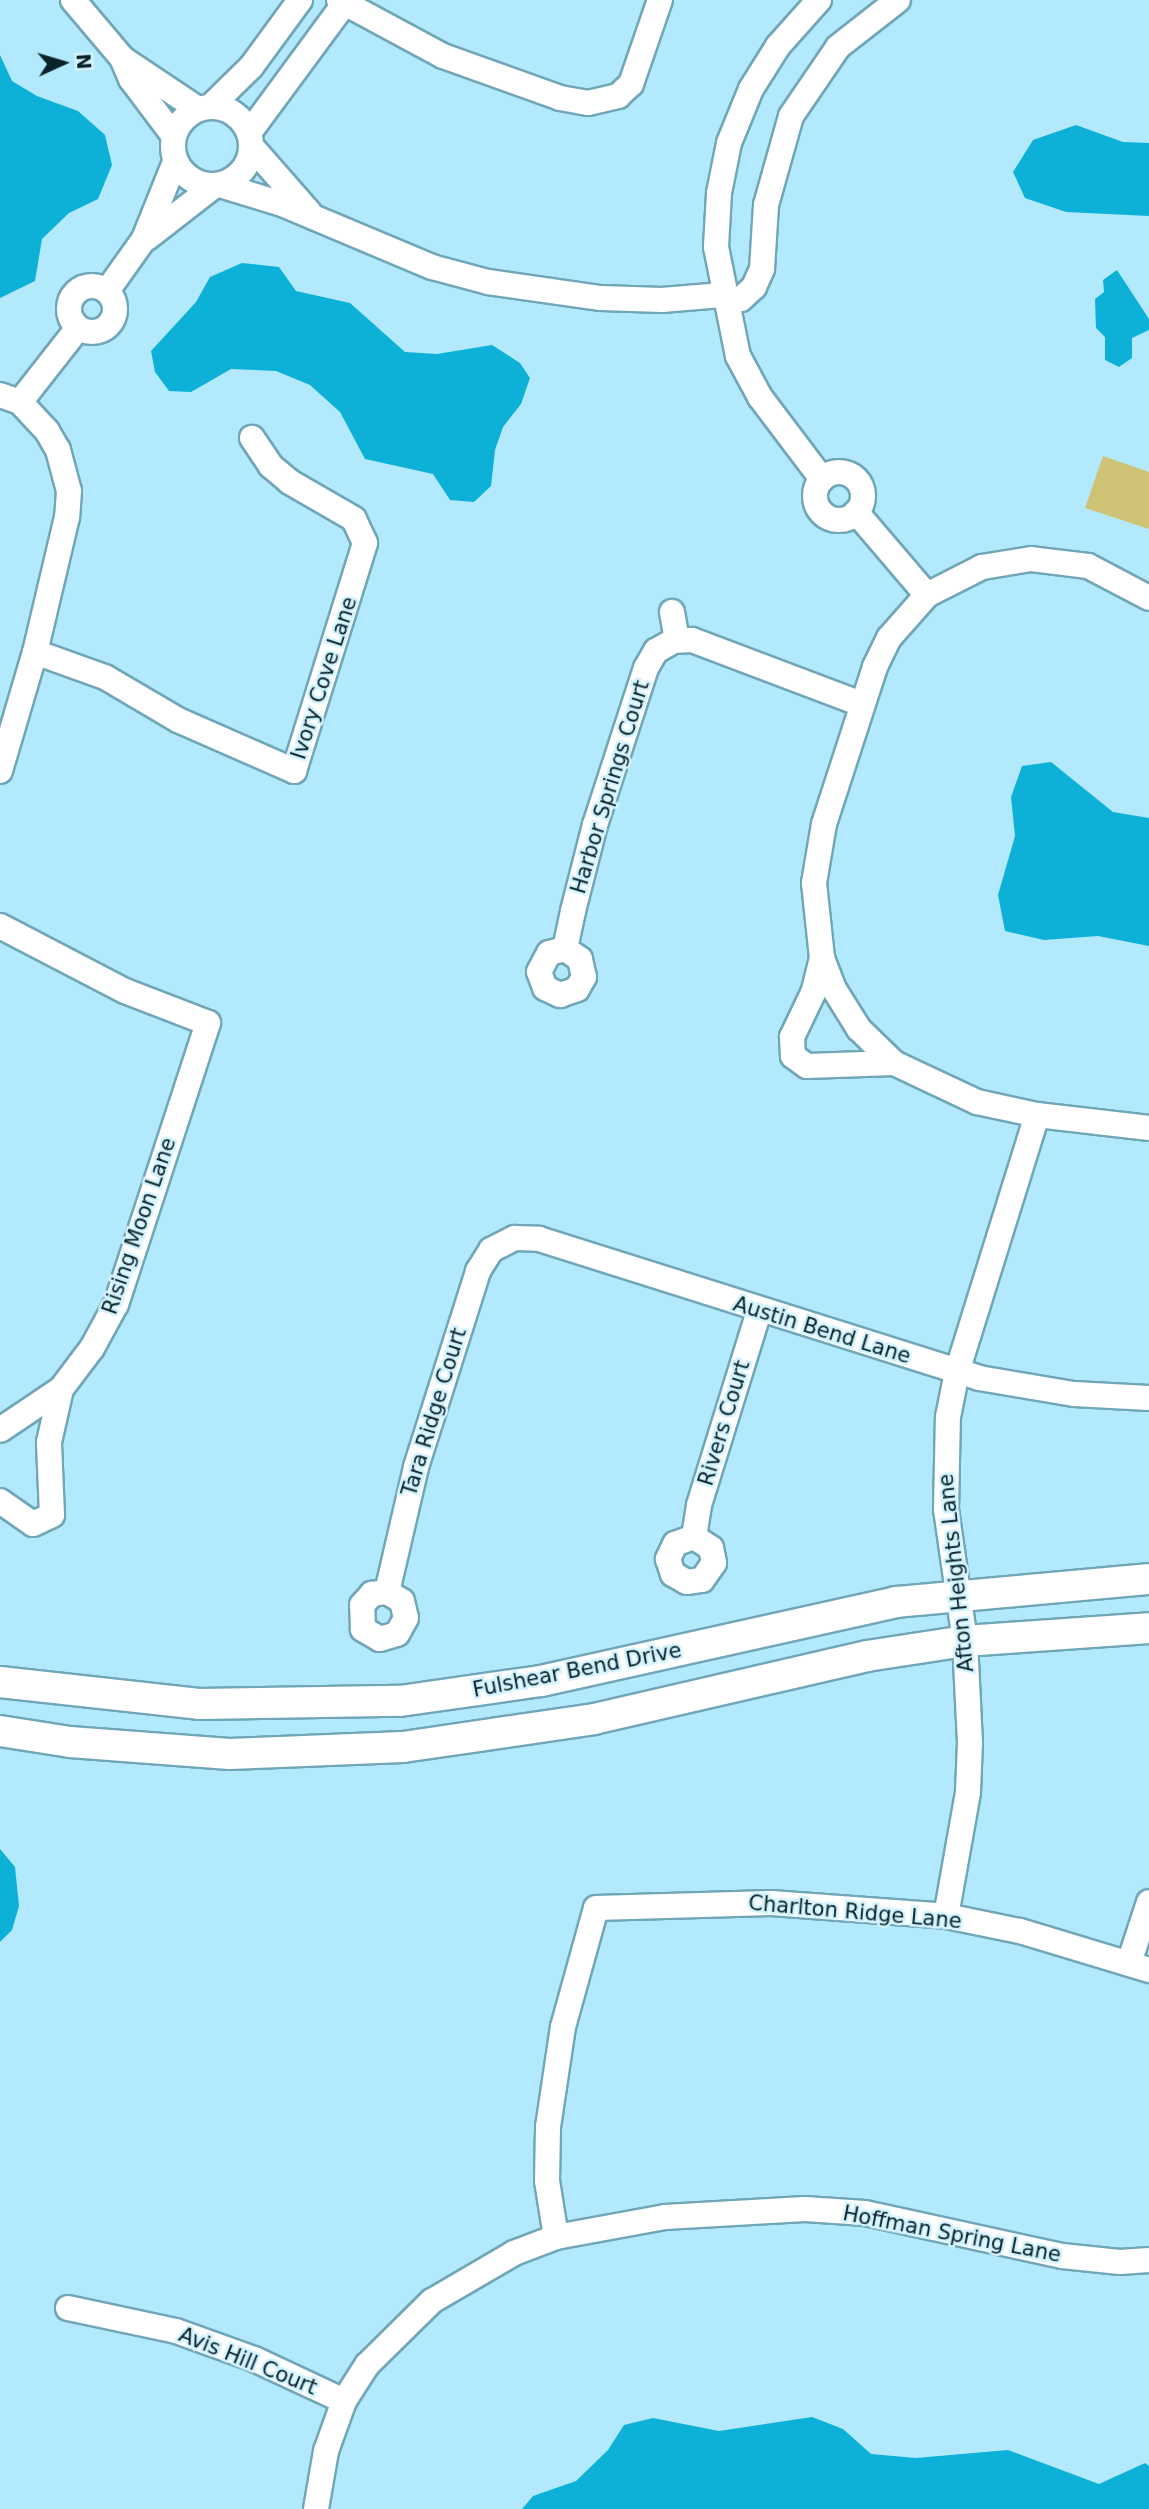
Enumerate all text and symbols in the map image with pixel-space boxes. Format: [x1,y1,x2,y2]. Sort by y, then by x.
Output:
north arrow [28,28,98,98]
text: N [72,53,95,70]
street label: Ivory Cove Lane [286,593,362,763]
street label: Harbor Springs Court [566,677,654,897]
street label: Rising Moon Lane [97,1134,181,1318]
street label: Austin Bend Lane [730,1291,914,1369]
street label: Tara Ridge Court [396,1325,472,1499]
street label: Rivers Court [693,1357,755,1489]
street label: Afton Heights Lane [933,1472,979,1674]
street label: Fulshear Bend Drive [471,1637,683,1703]
street label: Charlton Ridge Lane [747,1890,963,1934]
street label: Hoffman Spring Lane [841,2200,1063,2268]
street label: Avis Hill Court [175,2322,321,2400]

